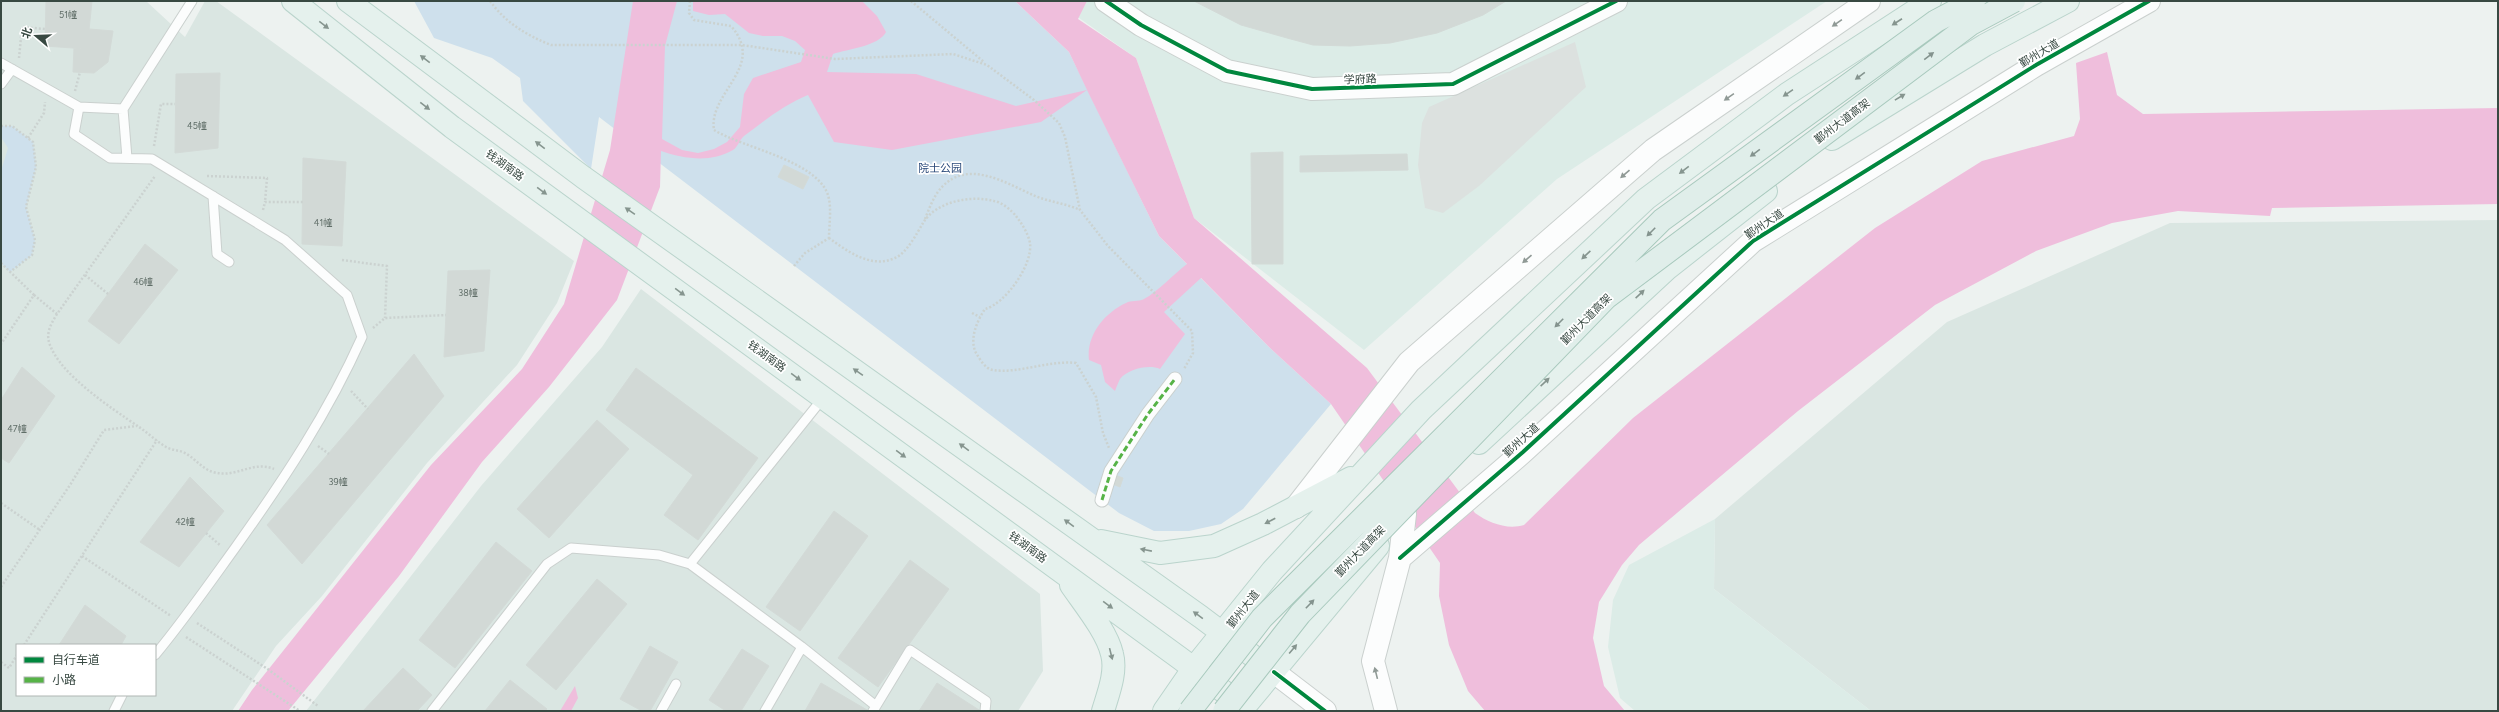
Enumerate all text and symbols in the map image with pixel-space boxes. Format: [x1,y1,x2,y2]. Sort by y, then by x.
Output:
house number: 51幢 [59,9,77,20]
north arrow [16,16,56,56]
one-way arrow [1892,18,1902,26]
one-way arrow [1831,19,1842,27]
one-way arrow [318,21,329,30]
text: 北 [19,26,35,40]
street label: 鄞州大道 [2017,37,2062,70]
one-way arrow [1924,51,1935,60]
one-way arrow [420,55,430,63]
street label: 学府路 [1343,72,1377,87]
one-way arrow [1854,72,1865,81]
one-way arrow [1783,89,1793,97]
one-way arrow [1724,93,1735,101]
one-way arrow [1895,93,1905,101]
street label: 鄞州大道高架 [1812,96,1873,146]
one-way arrow [420,102,431,110]
house number: 45幢 [187,120,207,131]
one-way arrow [535,141,546,149]
street label: 钱湖南路 [483,147,526,184]
one-way arrow [1749,149,1760,157]
park label: 院士公园 [918,162,962,175]
one-way arrow [1678,166,1689,175]
one-way arrow [1620,169,1630,179]
one-way arrow [536,187,547,195]
one-way arrow [625,206,636,215]
street label: 鄞州大道 [1742,207,1786,242]
house number: 41幢 [314,217,332,228]
one-way arrow [1646,227,1656,236]
one-way arrow [1581,250,1590,259]
one-way arrow [1522,255,1532,264]
house number: 46幢 [133,276,153,287]
house number: 38幢 [458,287,478,298]
one-way arrow [674,288,685,296]
one-way arrow [1635,289,1646,298]
street label: 鄞州大道高架 [1558,291,1614,347]
one-way arrow [1554,318,1564,328]
street label: 钱湖南路 [745,338,788,375]
one-way arrow [852,368,863,376]
one-way arrow [791,373,801,381]
one-way arrow [1540,377,1550,386]
street label: 鄞州大道 [1501,421,1542,460]
house number: 47幢 [7,423,27,434]
one-way arrow [958,443,969,451]
one-way arrow [896,450,906,458]
house number: 39幢 [329,476,348,487]
house number: 42幢 [175,516,195,527]
one-way arrow [1264,517,1276,524]
one-way arrow [1064,519,1075,527]
street label: 鄞州大道高架 [1333,523,1388,580]
street label: 钱湖南路 [1006,529,1049,566]
one-way arrow [1140,547,1152,553]
street label: 鄞州大道 [1225,588,1262,631]
one-way arrow [1305,599,1314,609]
one-way arrow [1102,601,1113,609]
one-way arrow [1193,611,1203,619]
one-way arrow [1288,643,1297,654]
legend [16,644,156,696]
one-way arrow [1108,647,1114,660]
text: 自行车道 [52,653,100,667]
one-way arrow [1373,667,1379,679]
text: 小路 [52,673,76,687]

